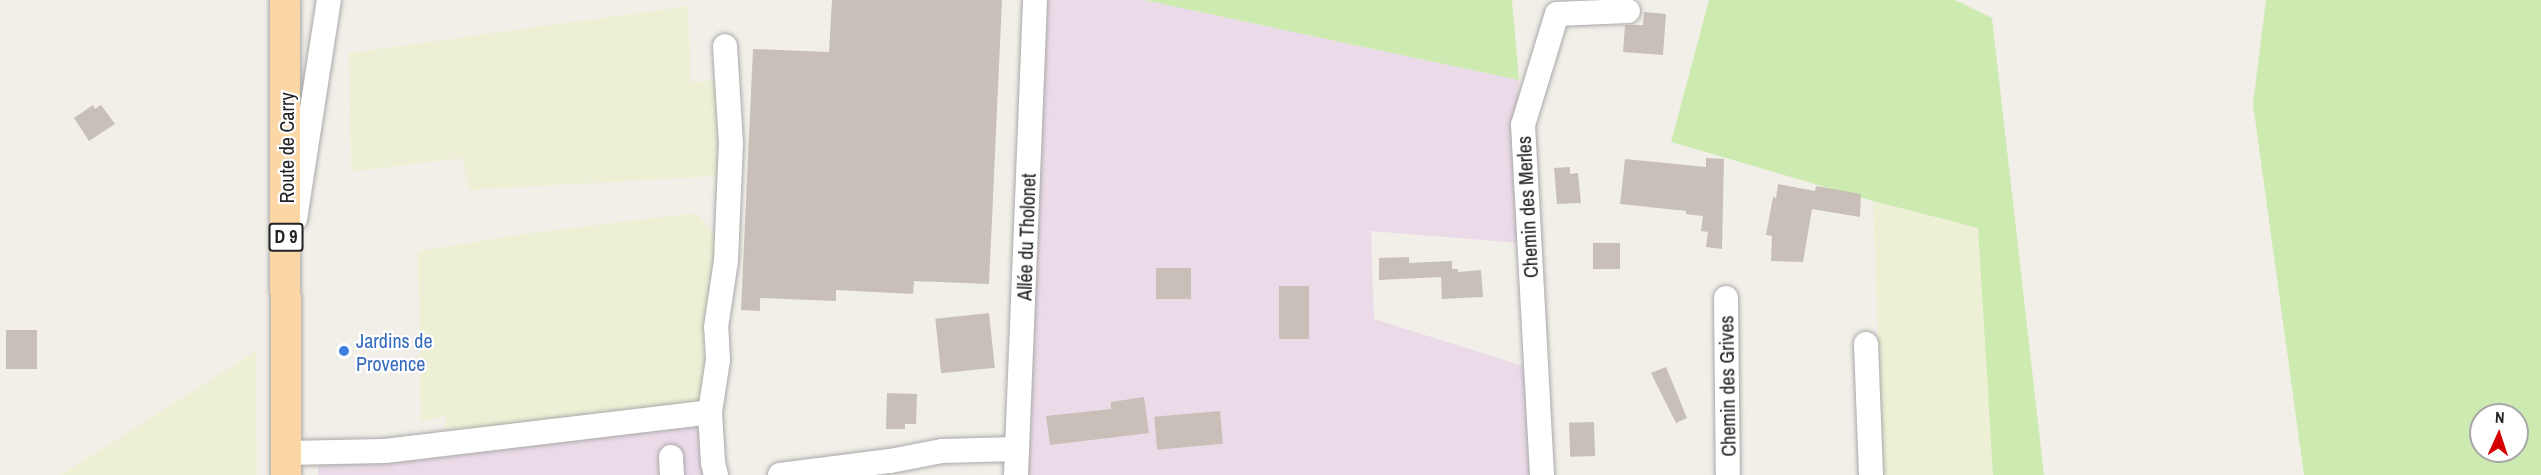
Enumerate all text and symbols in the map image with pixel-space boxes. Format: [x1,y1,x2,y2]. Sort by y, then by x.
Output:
street label: Route de Carry [274,92,298,204]
street label: Chemin des Merles [1511,135,1543,279]
street label: Allée du Tholonet [1012,173,1040,301]
road number: D 9 [268,222,304,252]
street label: Chemin des Grives [1714,315,1740,457]
place label: Jardins de Provence [356,328,433,375]
marker: Jardins de Provence [337,344,351,358]
north arrow [2469,403,2529,463]
text: N [2495,406,2505,428]

